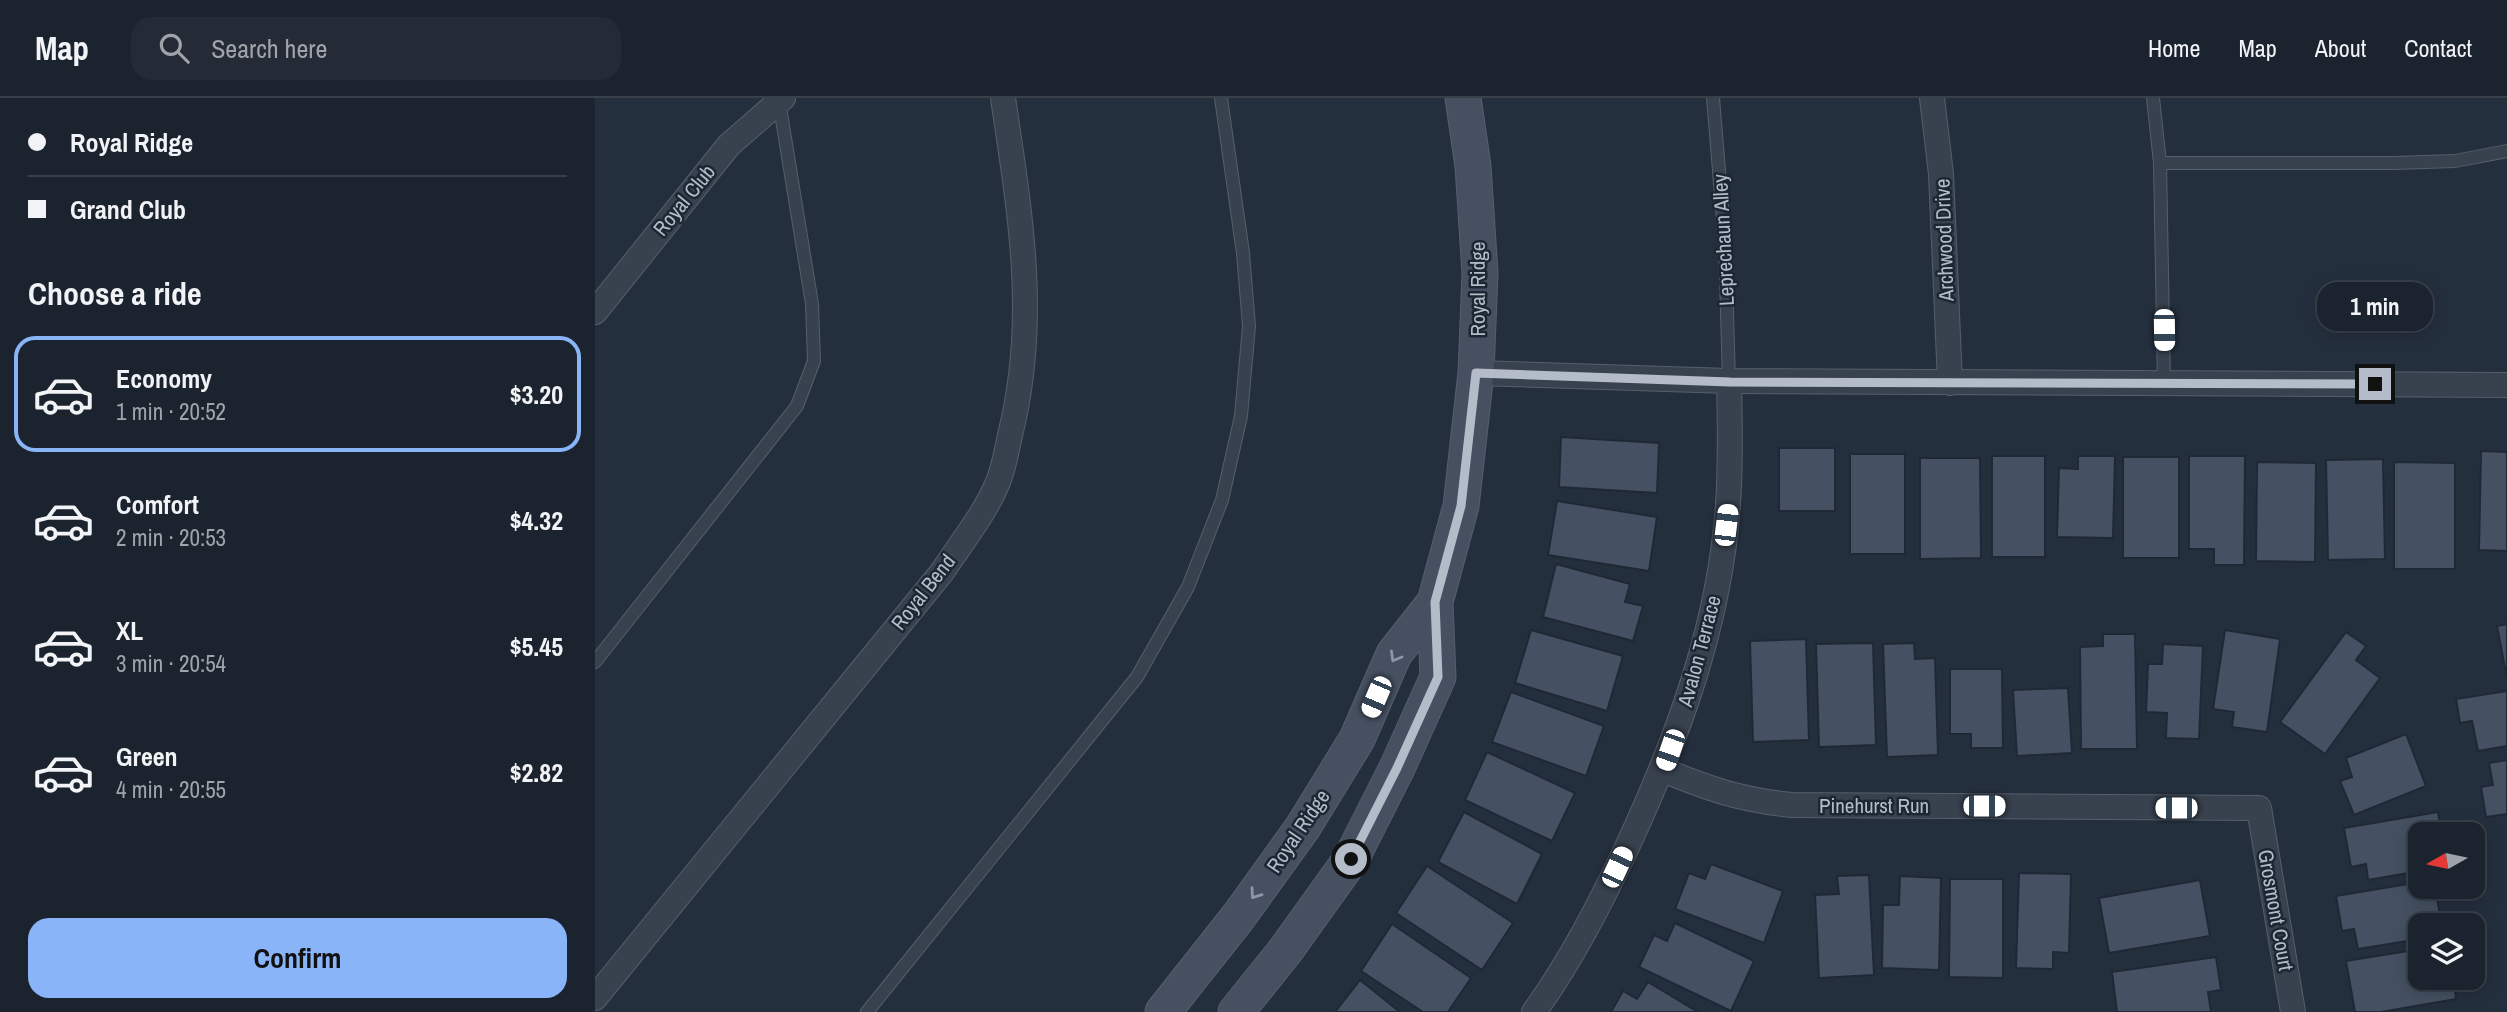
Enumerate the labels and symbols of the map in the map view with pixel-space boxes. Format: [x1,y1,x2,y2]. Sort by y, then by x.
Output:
street label: Royal Club [646,158,722,242]
street label: Leprechaun Alley [1705,173,1741,307]
street label: Archwood Drive [1927,178,1961,303]
street label: Royal Ridge [1463,242,1492,336]
callout: 1 min [2317,282,2433,331]
car [2154,309,2175,351]
route end [2359,368,2391,400]
car [1714,503,1739,547]
street label: Royal Bend [884,548,962,636]
street label: Avalon Terrace [1670,592,1728,711]
one-way arrow [1390,649,1403,662]
car [1359,674,1394,720]
car [1654,727,1687,773]
street label: Royal Ridge [1259,784,1337,878]
street label: Pinehurst Run [1819,791,1929,820]
car [1964,796,2006,817]
car [2156,798,2198,819]
north arrow [2408,822,2485,900]
route start [1335,843,1367,875]
car [1599,844,1636,890]
street label: Grosmont Court [2251,847,2301,973]
one-way arrow [1251,886,1263,899]

